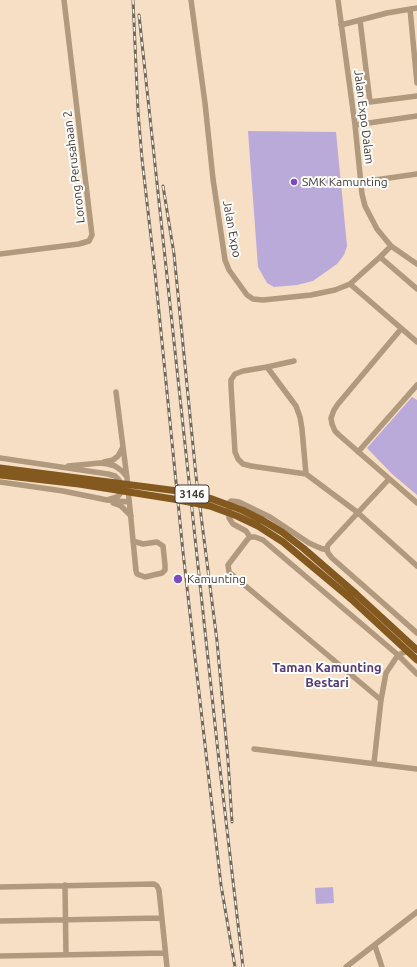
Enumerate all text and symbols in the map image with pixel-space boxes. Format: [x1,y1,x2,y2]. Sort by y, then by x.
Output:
street label: Jalan Expo Dalam [351,69,377,165]
street label: Lorong Perusahaan 2 [60,110,88,224]
place label: SMK Kamunting [302,175,388,189]
marker: SMK Kamunting [289,177,299,187]
street label: Jalan Expo [220,199,244,259]
road number: 3146 [175,485,209,503]
place label: Kamunting [187,572,246,586]
marker: Kamunting [172,573,184,585]
district label: Taman Kamunting Bestari [272,660,382,691]

